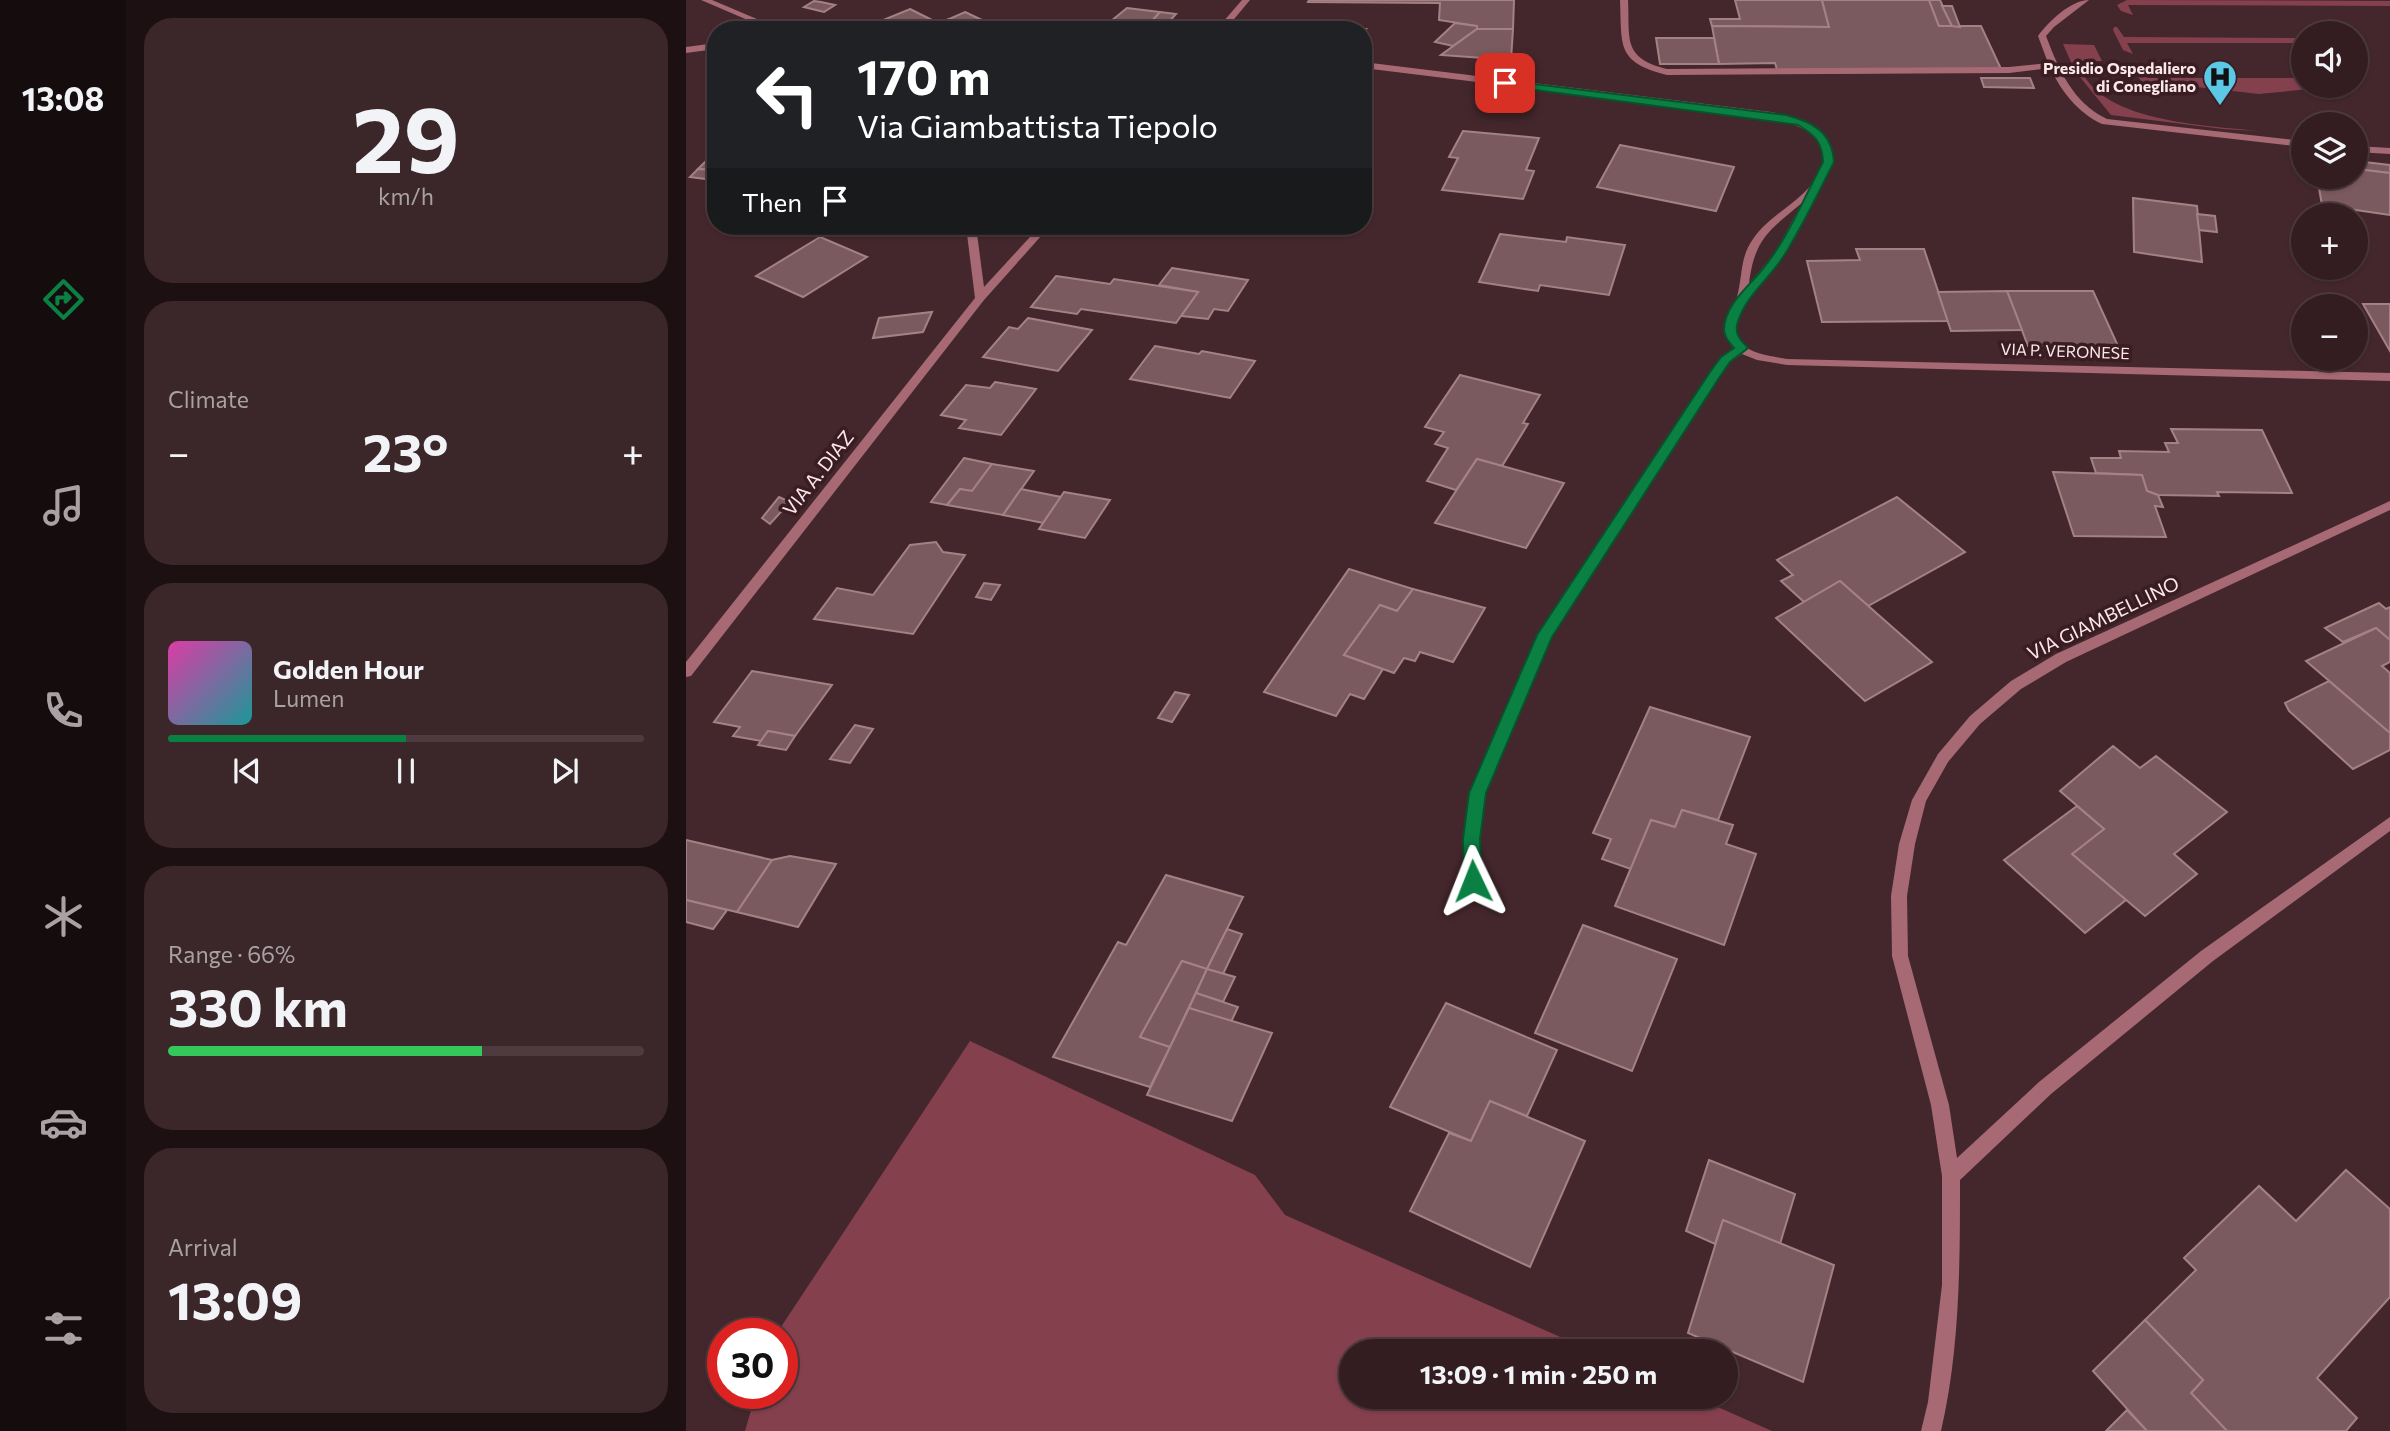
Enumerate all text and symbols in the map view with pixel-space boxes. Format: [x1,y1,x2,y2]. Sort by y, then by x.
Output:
map controls [2291,21,2368,371]
button: sound [2291,21,2368,98]
text: 170 m [857,45,990,105]
icon: left [742,49,833,140]
pin [1475,53,1535,113]
place label: Presidio Ospedaliero di Conegliano [2043,58,2196,95]
hospital icon: Presidio Ospedaliero di Conegliano [2201,58,2239,107]
icon: arrive [1486,64,1524,102]
text: 13:08 [22,78,104,118]
text: 29 [352,80,460,192]
text: Via Giambattista Tiepolo [857,105,1218,145]
button: layers [2291,112,2368,189]
text: km/h [378,182,434,210]
icon: arrive [816,182,854,220]
text: Then [742,186,802,217]
button: + [2291,203,2368,280]
icon: directions [39,275,88,324]
button: − [2291,294,2368,371]
street label: VIA P. VERONESE [2000,339,2130,362]
text: Climate [168,385,249,413]
text: 23° [363,419,449,483]
street label: VIA A. DIAZ [777,426,858,520]
text: − [168,428,190,475]
text: + [622,428,644,475]
icon: music [39,481,88,530]
street label: VIA GIAMBELLINO [2023,571,2182,664]
text: Golden Hour [273,653,424,684]
text: Lumen [273,684,344,712]
icon: phone [39,686,88,735]
icon: previous [228,752,266,790]
icon: pause [387,752,425,790]
icon: next [546,752,584,790]
position arrow [1436,844,1510,918]
icon: climate [39,892,88,941]
text: Range · 66% [168,940,295,968]
text: 330 km [168,974,348,1038]
icon: car [39,1098,88,1147]
text: Arrival [168,1233,238,1261]
text: 13:09 [168,1267,302,1331]
icon: filters [39,1304,88,1353]
speed limit sign: 30 [707,1318,798,1409]
text: 13:09 · 1 min · 250 m [1420,1358,1657,1389]

